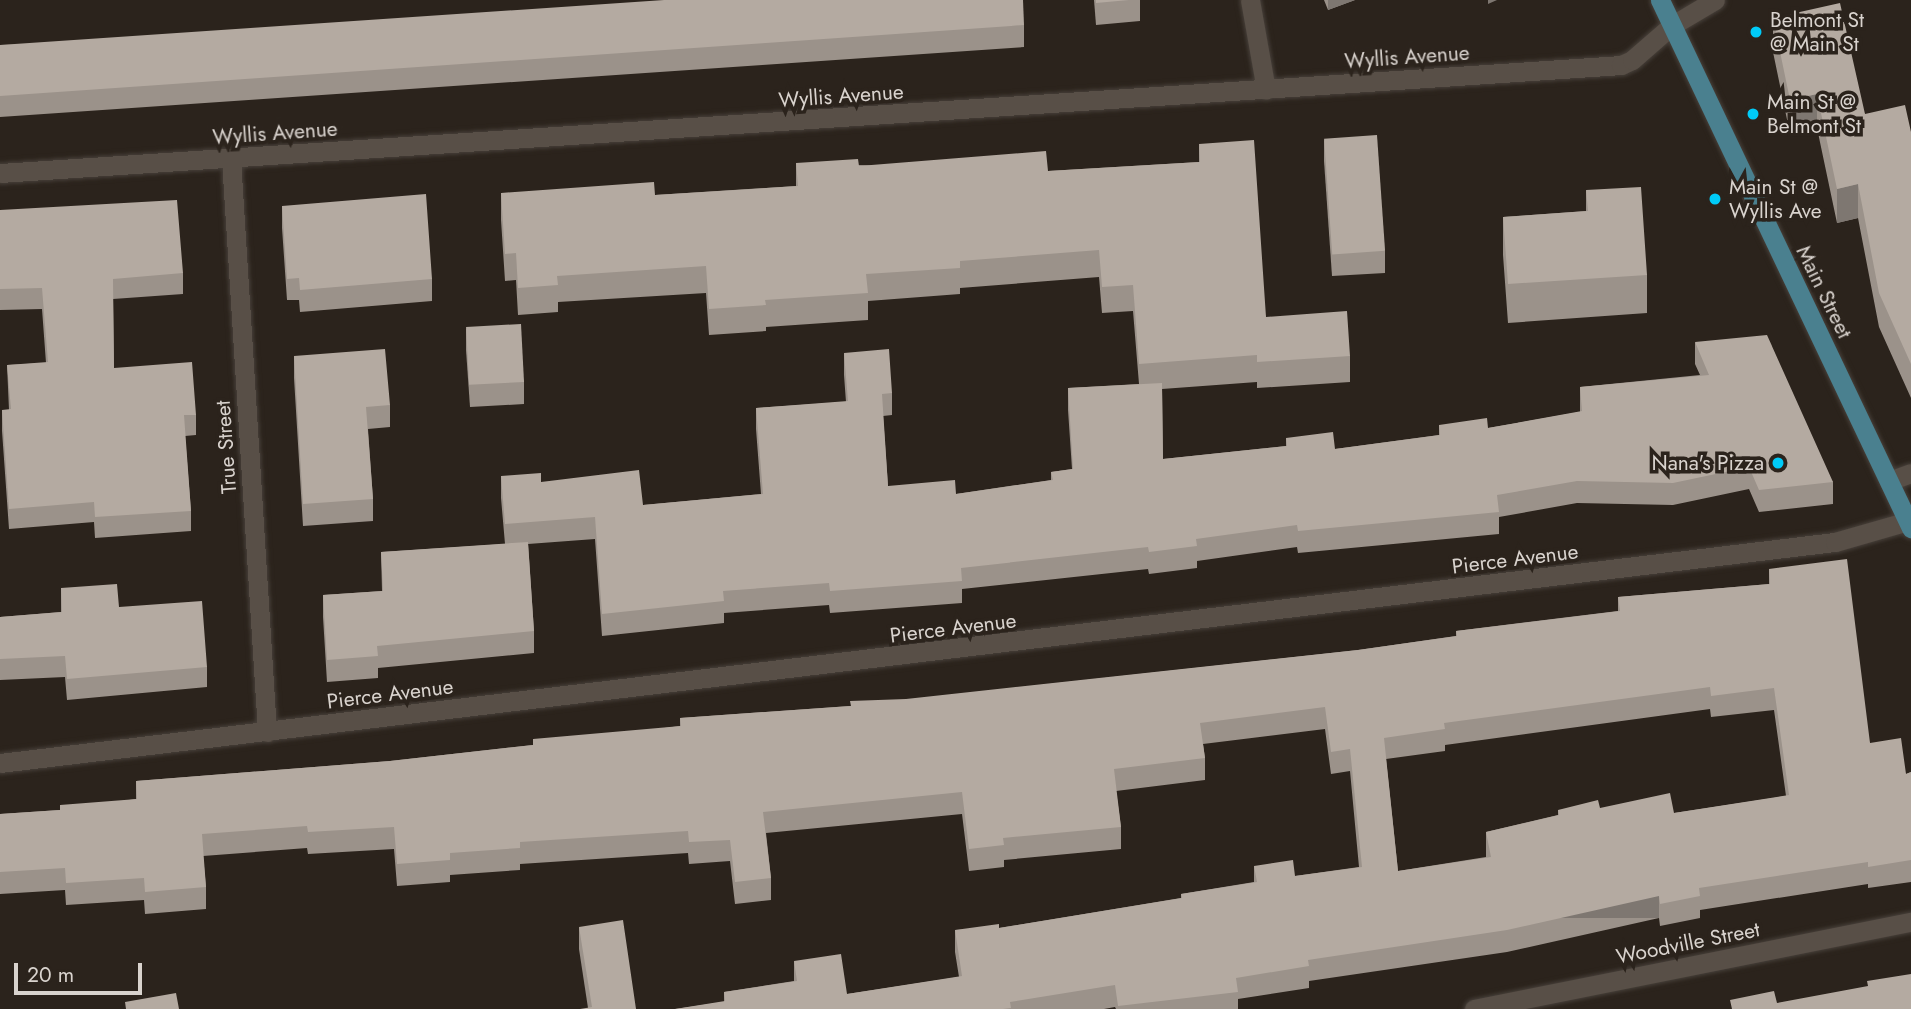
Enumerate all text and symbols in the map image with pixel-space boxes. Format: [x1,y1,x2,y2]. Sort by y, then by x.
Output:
place label: Belmont St @ Main St [1770,7,1864,57]
marker: Belmont St @ Main St [1748,24,1764,40]
street label: Wyllis Avenue [1344,40,1470,74]
street label: Wyllis Avenue [778,79,904,113]
place label: Main St @ Belmont St [1767,89,1861,139]
marker: Main St @ Belmont St [1745,106,1761,122]
street label: Wyllis Avenue [212,116,338,150]
place label: Main St @ Wyllis Ave [1729,174,1821,224]
marker: Main St @ Wyllis Ave [1707,191,1723,207]
street label: Main Street [1791,242,1857,342]
street label: True Street [210,399,242,495]
place label: Nana's Pizza [1651,450,1764,476]
marker: Nana's Pizza [1770,455,1786,471]
street label: Pierce Avenue [1450,539,1580,579]
street label: Pierce Avenue [888,608,1018,648]
street label: Pierce Avenue [325,674,455,714]
street label: Woodville Street [1614,917,1762,969]
scale bar [18,950,145,994]
text: 20 m [27,960,74,990]

